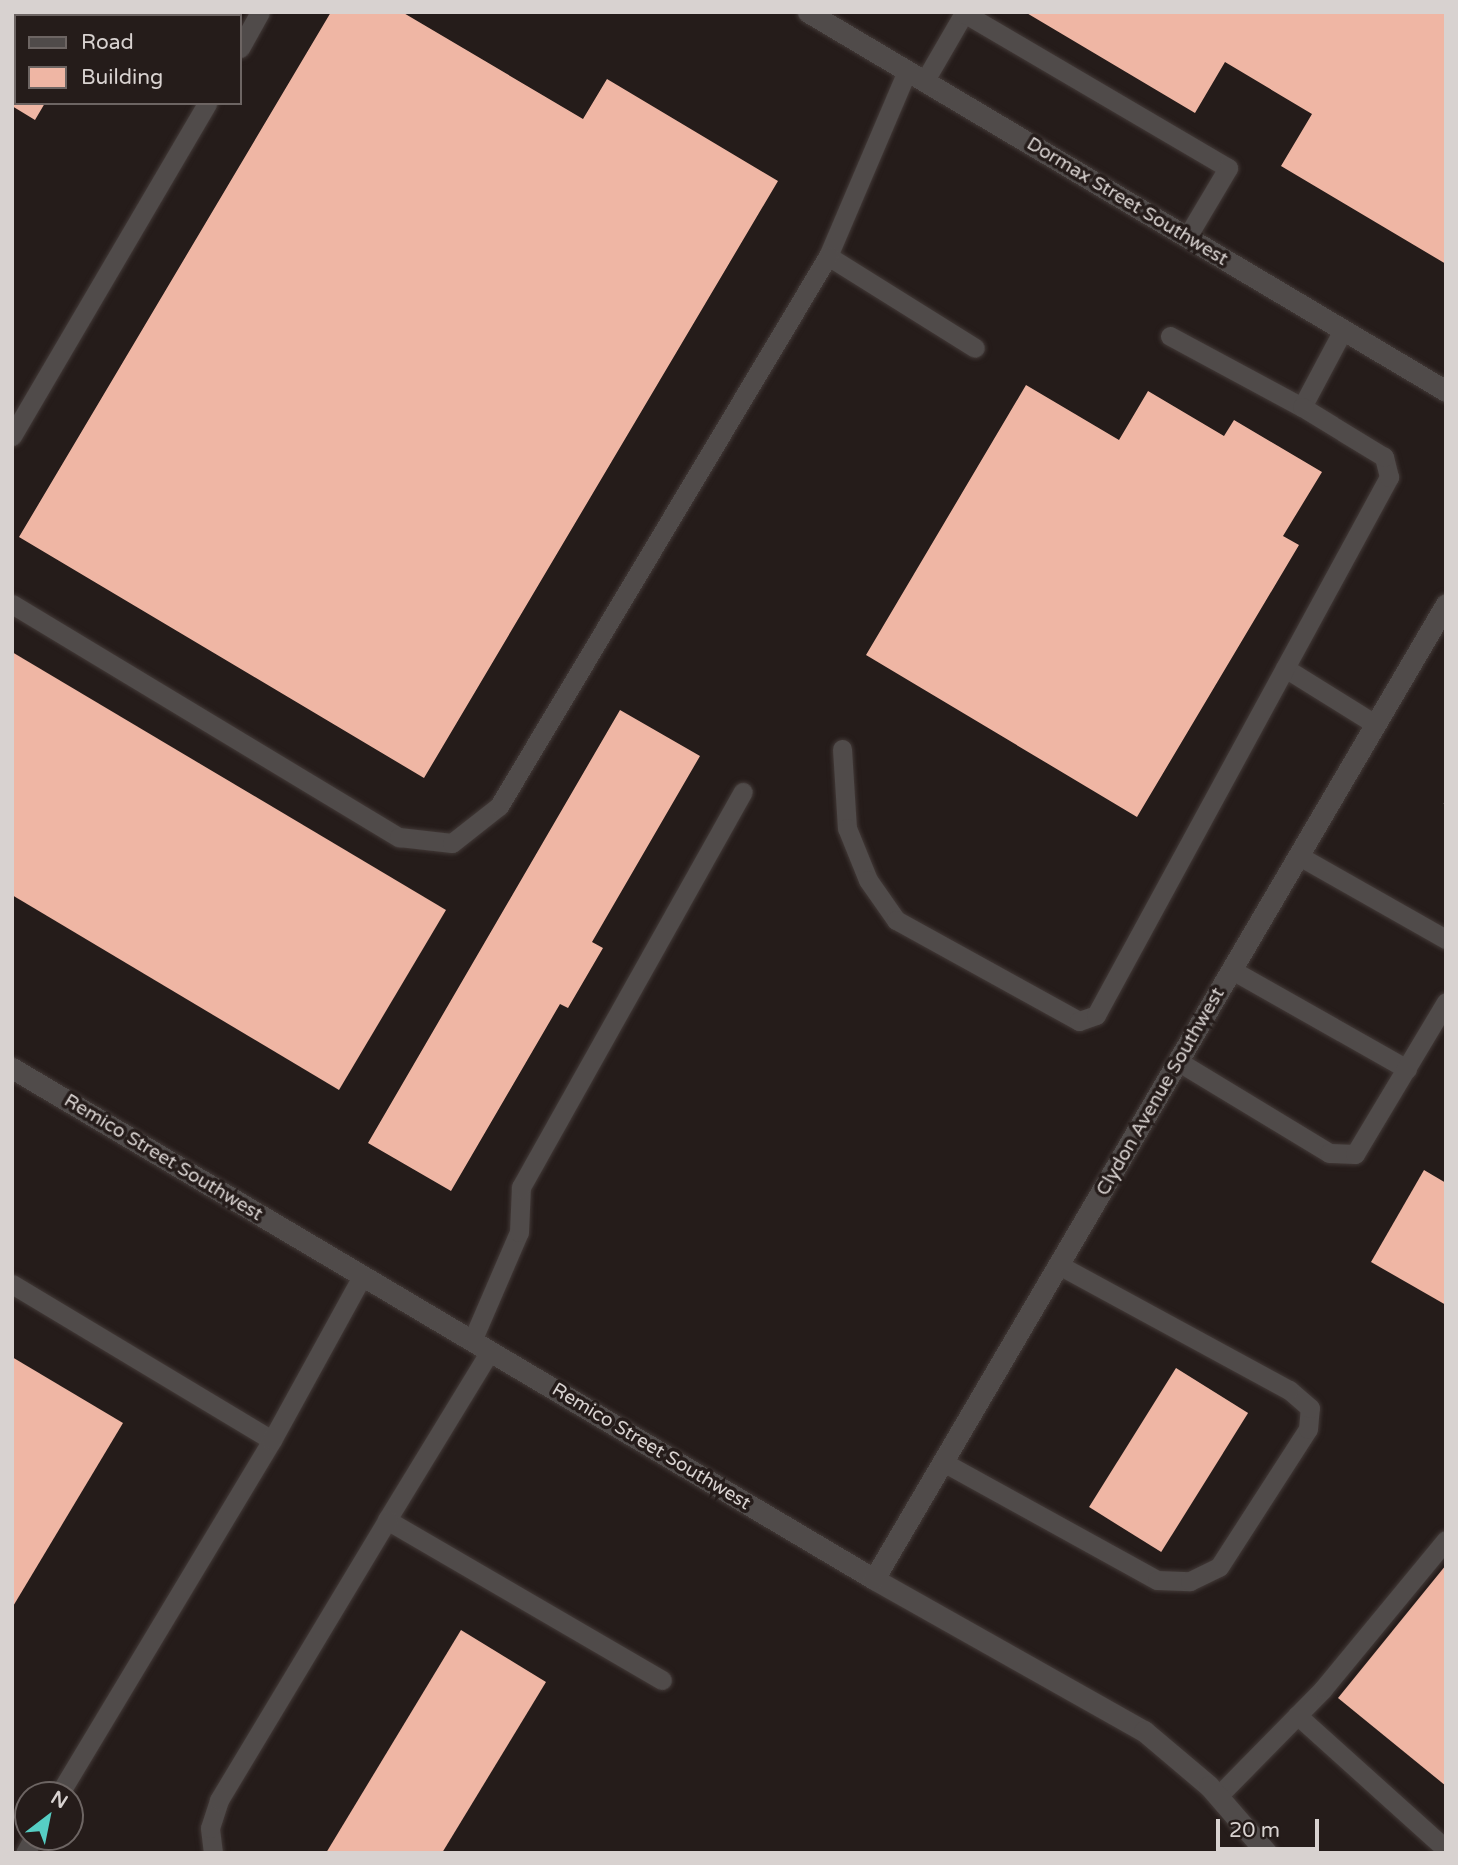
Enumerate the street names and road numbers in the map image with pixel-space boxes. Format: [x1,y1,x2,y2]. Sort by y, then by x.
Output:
street label: Dormax Street Southwest [1022,133,1232,271]
street label: Clydon Avenue Southwest [1092,984,1230,1200]
street label: Remico Street Southwest [60,1090,266,1226]
street label: Remico Street Southwest [548,1379,754,1515]

